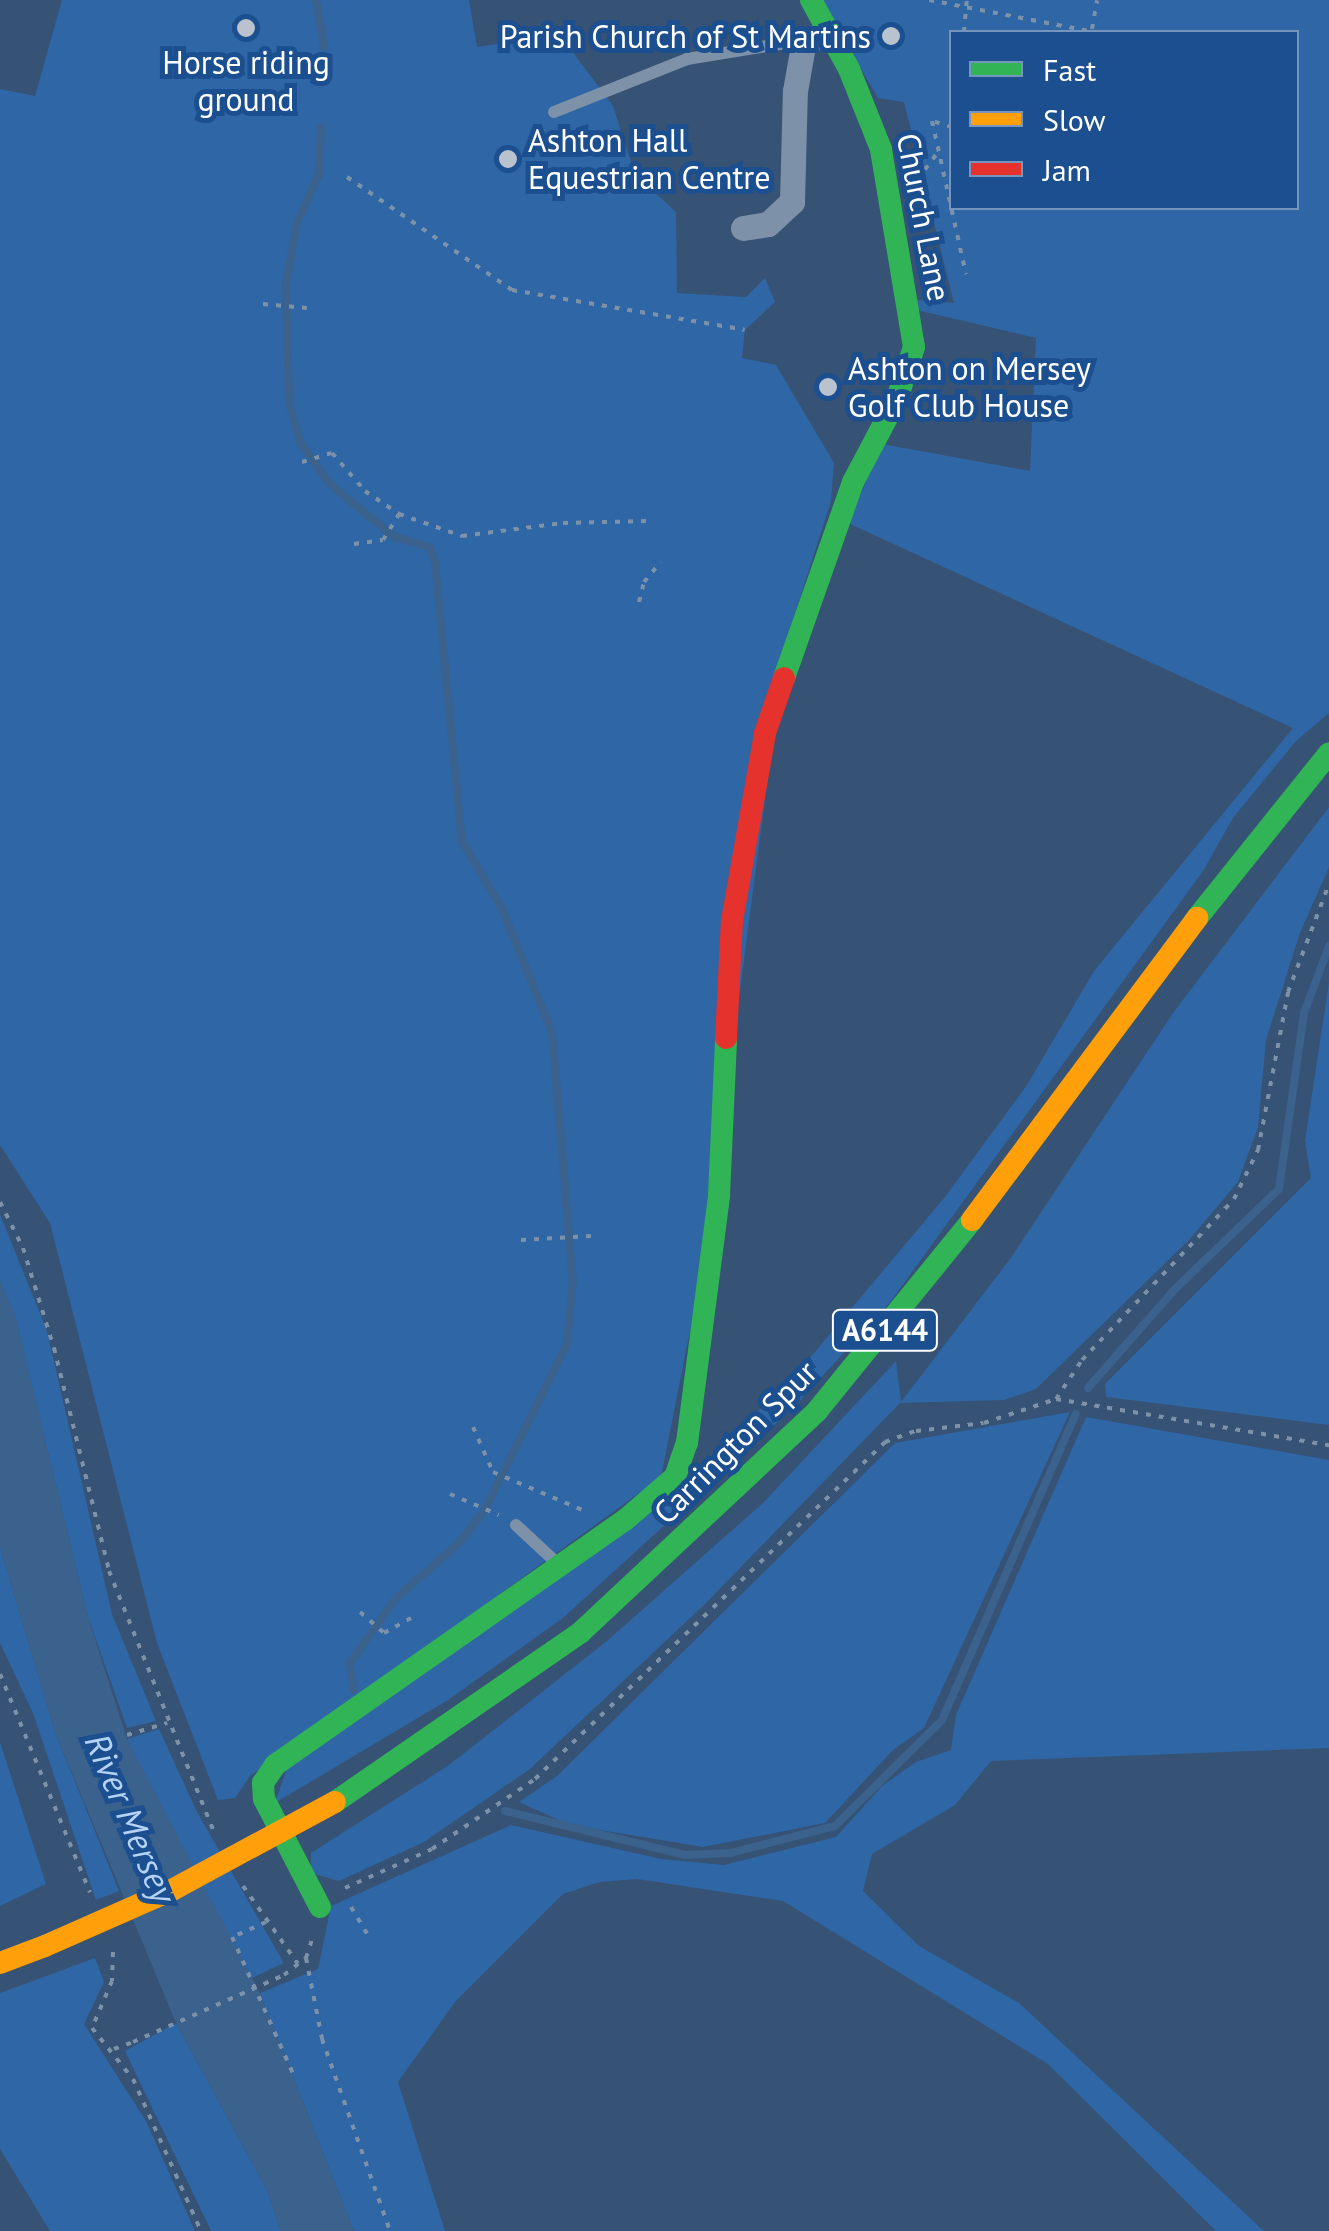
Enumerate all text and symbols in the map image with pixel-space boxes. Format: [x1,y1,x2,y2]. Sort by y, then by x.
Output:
marker: Horse riding ground [235,17,257,39]
place label: Parish Church of St Martins [500,17,871,55]
marker: Parish Church of St Martins [880,25,902,47]
legend [949,30,1299,210]
place label: Horse riding ground [162,44,330,119]
text: Fast [1043,50,1096,89]
text: Slow [1043,100,1106,139]
place label: Ashton Hall Equestrian Centre [528,122,770,197]
street label: Church Lane [889,130,959,304]
marker: Ashton Hall Equestrian Centre [497,148,519,170]
text: Jam [1043,150,1091,189]
place label: Ashton on Mersey Golf Club House [848,350,1091,425]
marker: Ashton on Mersey Golf Club House [817,376,839,398]
road number: A6144 [830,1305,940,1355]
street label: Carrington Spur [645,1352,825,1532]
water label: River Mersey [77,1727,185,1909]

